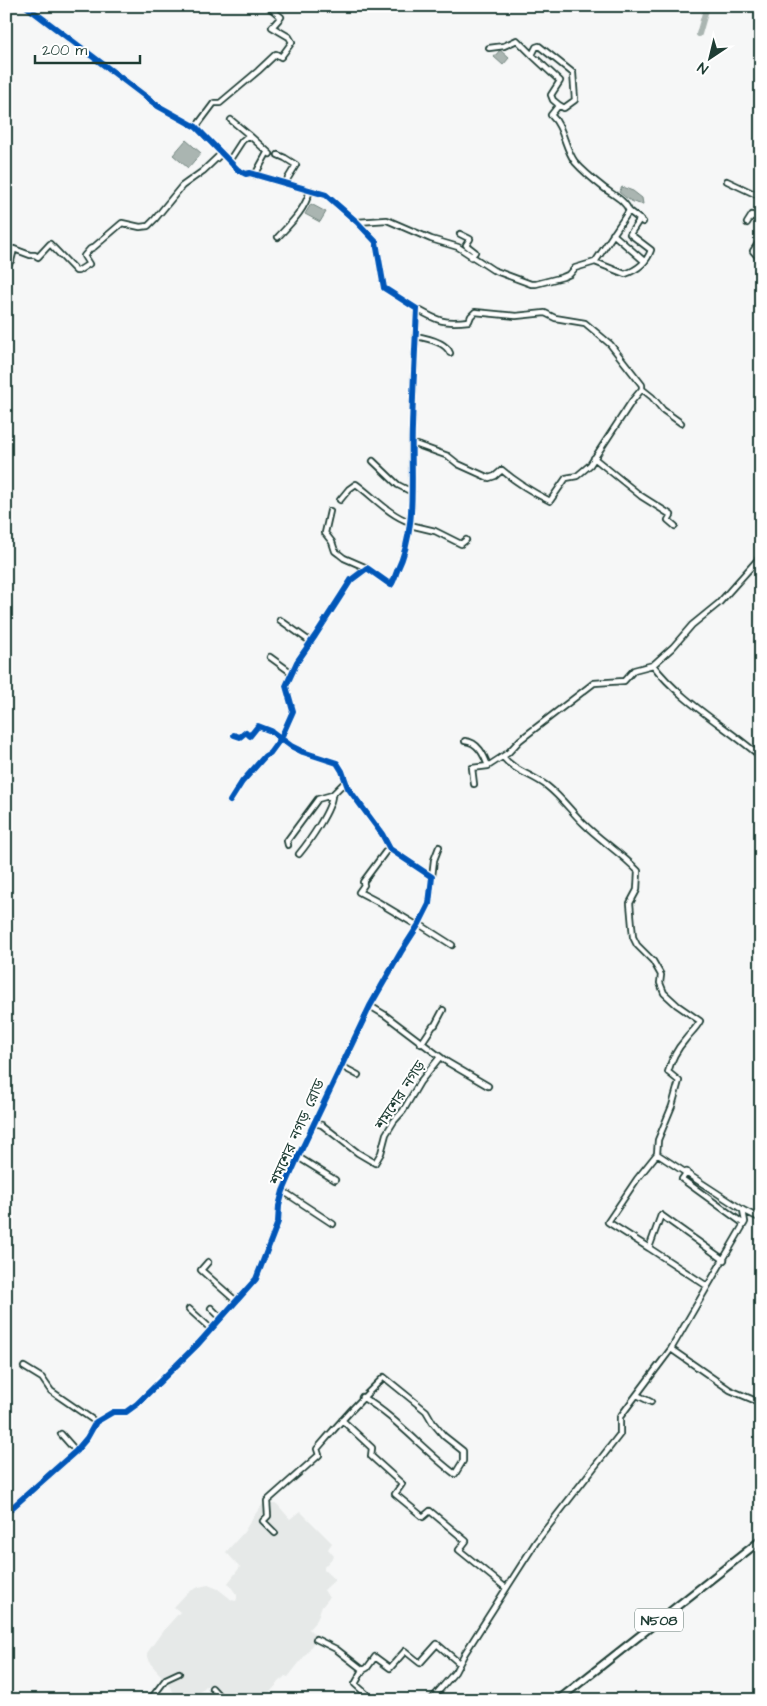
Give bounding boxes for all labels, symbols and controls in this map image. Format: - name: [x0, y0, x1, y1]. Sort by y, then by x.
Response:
- scale bar: [35, 32, 140, 64]
- north arrow: [684, 32, 734, 82]
- text: 200 m: [42, 40, 88, 61]
- text: N: [694, 57, 712, 79]
- street label: শমশের নগড়: [370, 1056, 431, 1135]
- street label: শমশের নগড় রোড: [264, 1076, 330, 1189]
- road number: N508: [635, 1608, 683, 1632]

